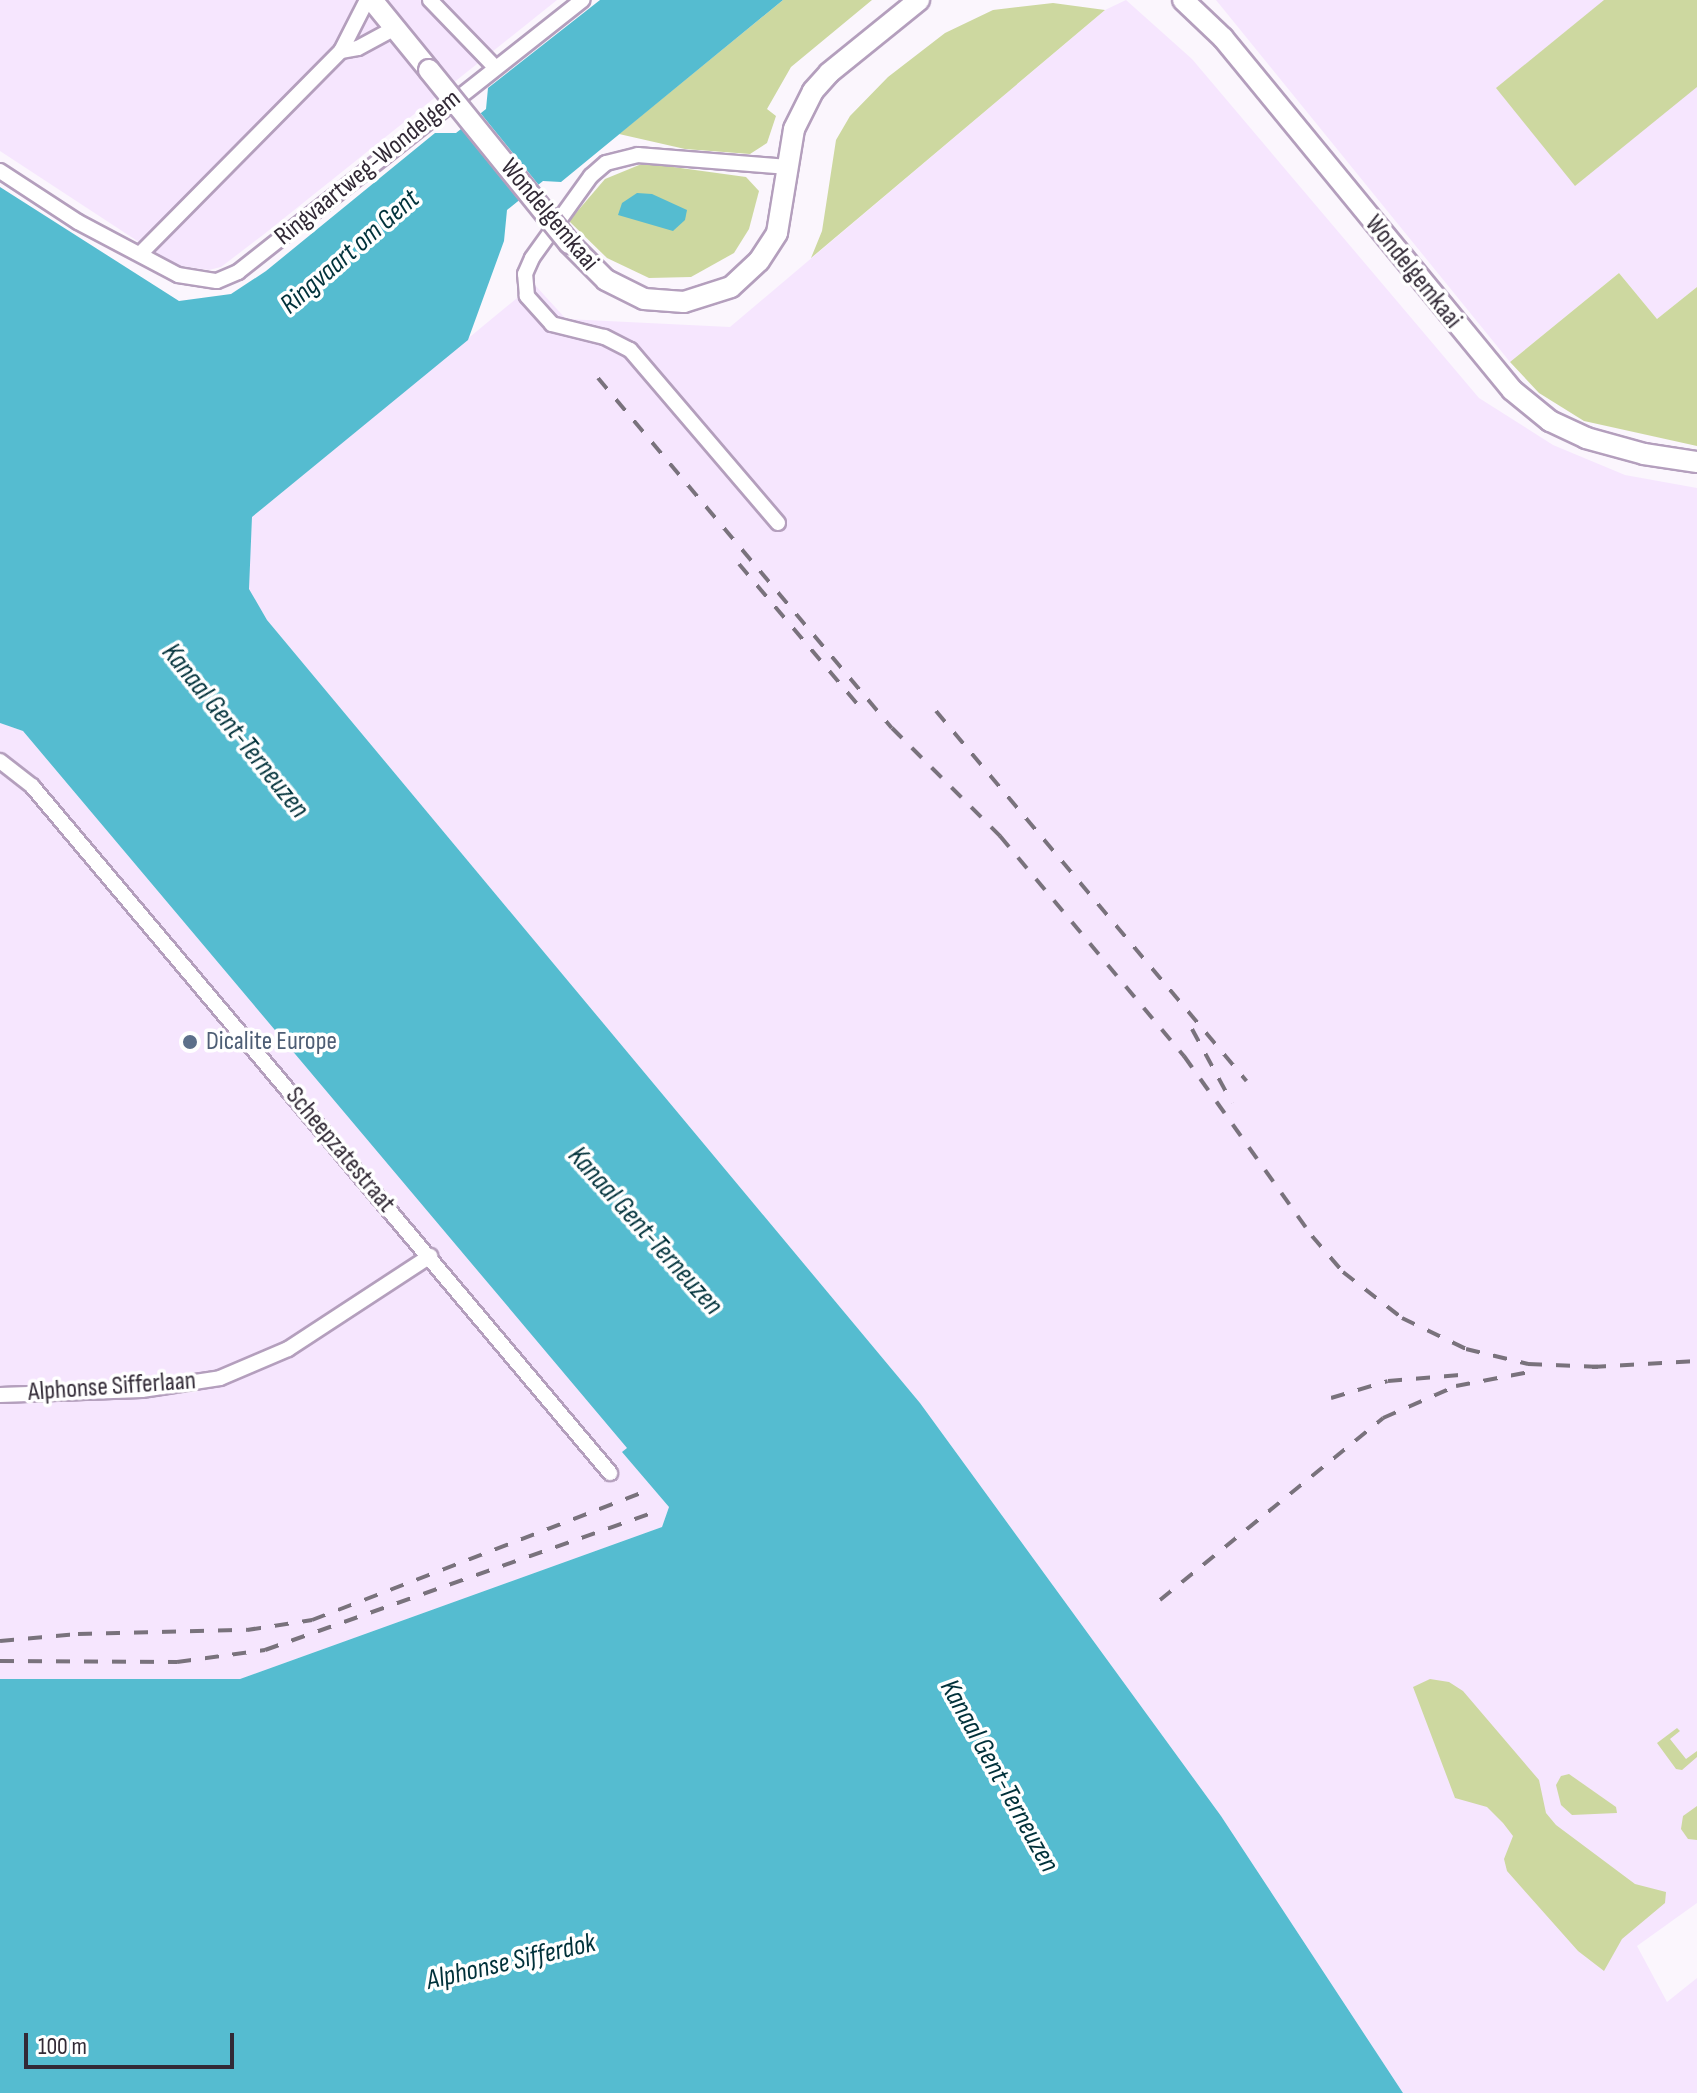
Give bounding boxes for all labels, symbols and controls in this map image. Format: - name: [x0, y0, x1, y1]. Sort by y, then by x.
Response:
- street label: Ringvaartweg-Wondelgem: [269, 83, 467, 253]
- street label: Wondelgemkaai: [493, 153, 605, 277]
- water label: Ringvaart om Gent: [274, 183, 426, 321]
- street label: Wondelgemkaai: [1358, 209, 1468, 335]
- water label: Kanaal Gent-Terneuzen: [154, 637, 316, 825]
- place label: Dicalite Europe: [206, 1026, 337, 1058]
- marker: Dicalite Europe: [181, 1033, 199, 1051]
- street label: Scheepzatestraat: [279, 1081, 401, 1219]
- water label: Kanaal Gent-Terneuzen: [561, 1140, 729, 1322]
- street label: Alphonse Sifferlaan: [27, 1366, 197, 1408]
- water label: Kanaal Gent-Terneuzen: [932, 1674, 1066, 1878]
- water label: Alphonse Sifferdok: [423, 1926, 599, 1998]
- scale bar: [28, 2017, 238, 2067]
- text: 100 m: [38, 2032, 87, 2061]

